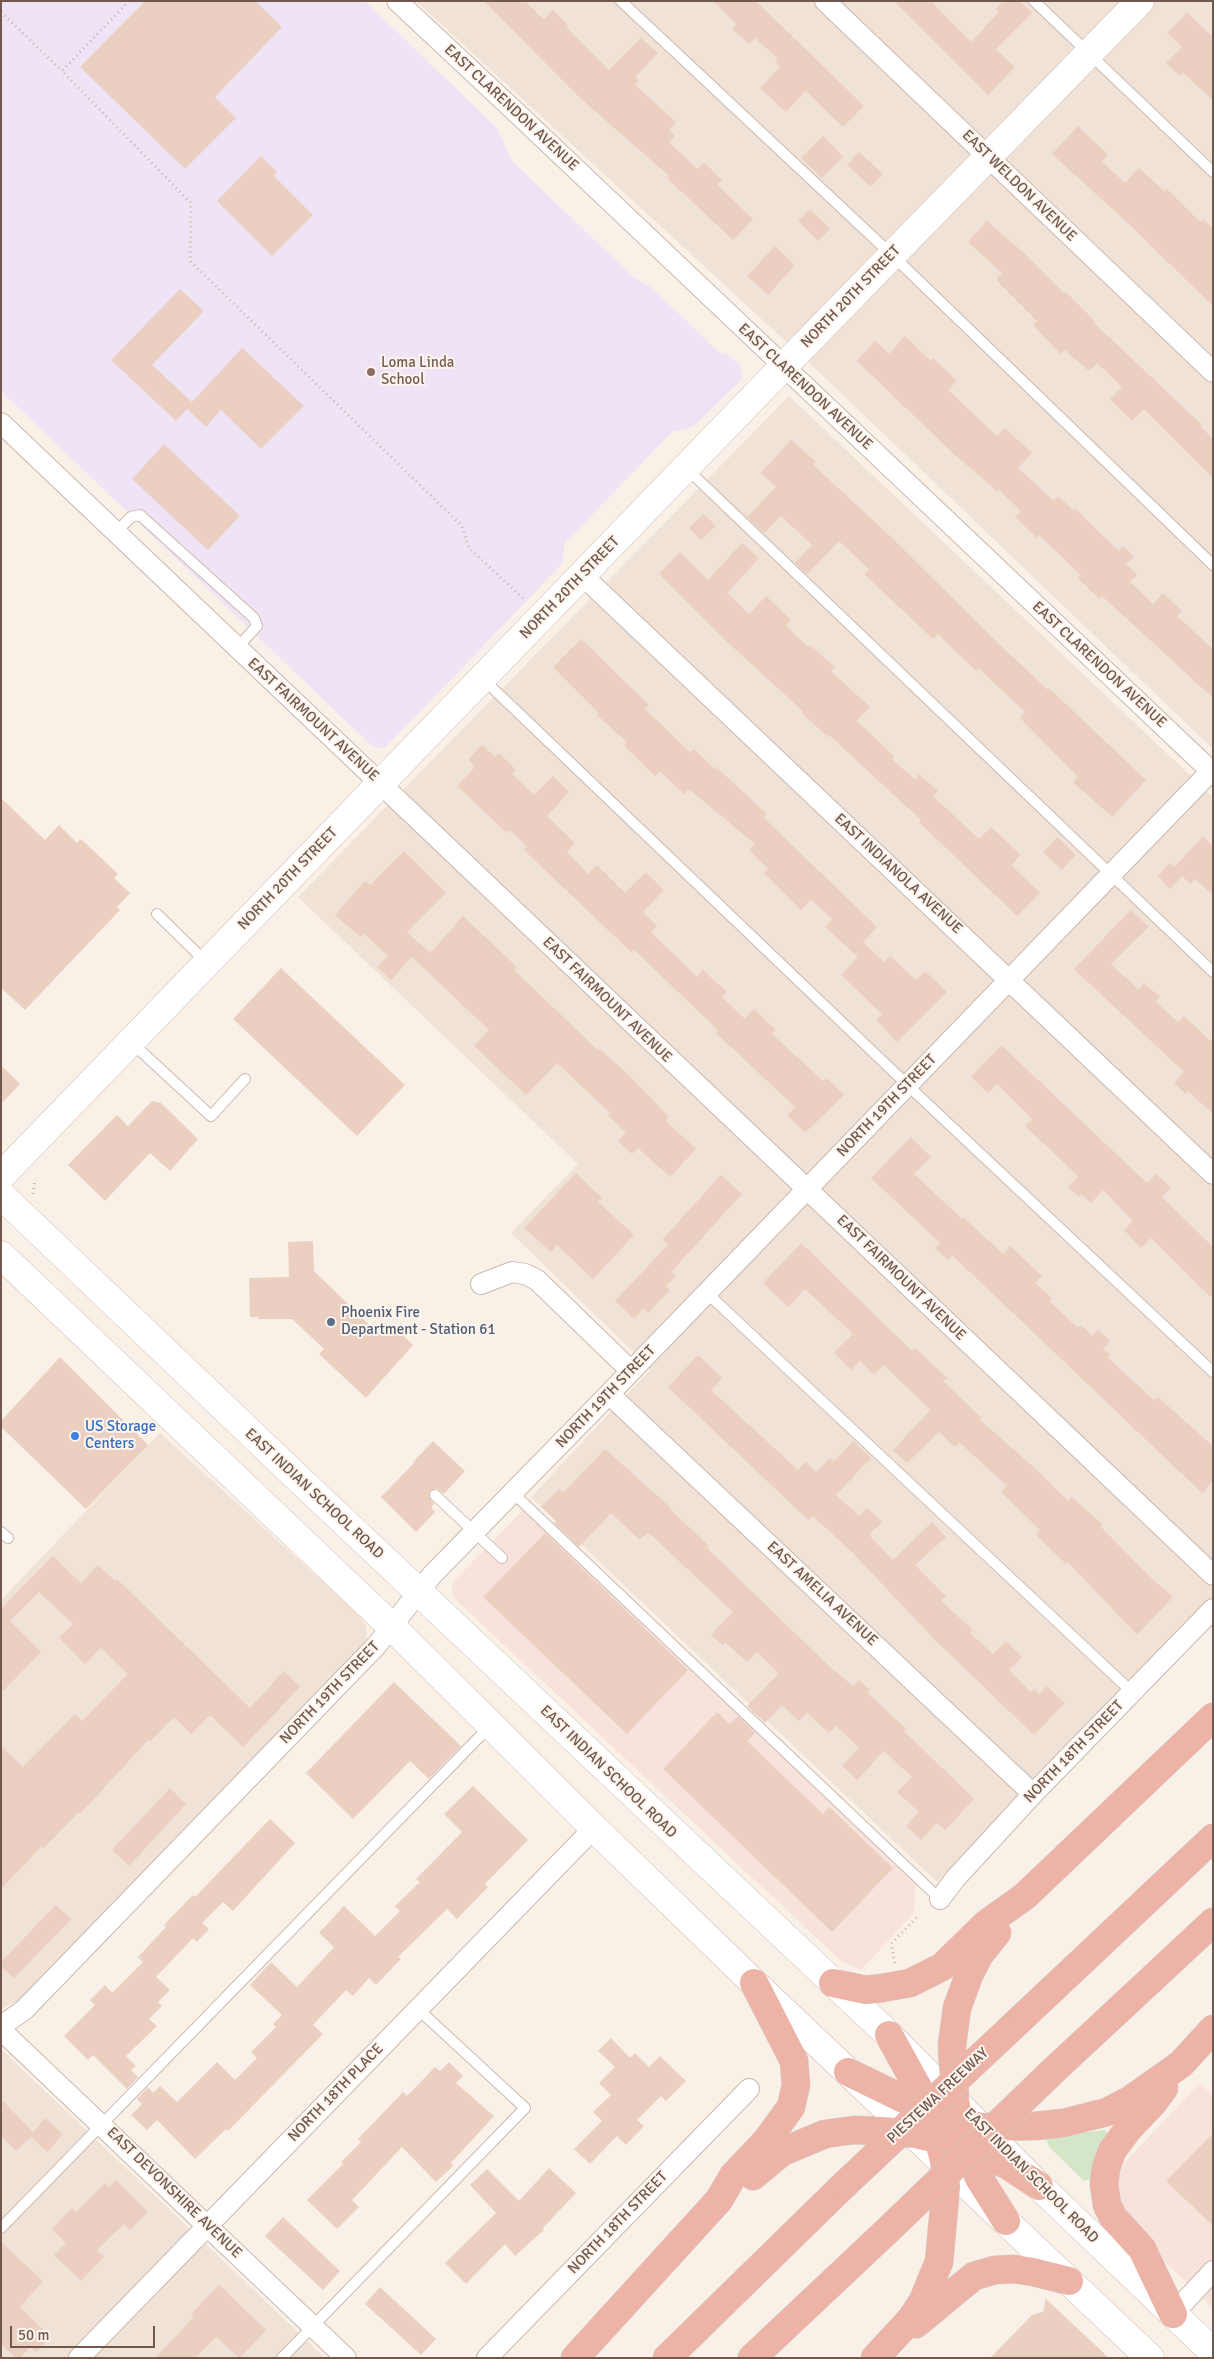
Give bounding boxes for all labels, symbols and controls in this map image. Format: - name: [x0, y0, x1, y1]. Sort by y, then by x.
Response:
- street label: EAST CLARENDON AVENUE: [440, 41, 582, 175]
- street label: EAST WELDON AVENUE: [958, 127, 1080, 245]
- street label: NORTH 20TH STREET: [798, 242, 904, 352]
- street label: EAST CLARENDON AVENUE: [734, 320, 876, 454]
- place label: Loma Linda School: [381, 354, 454, 389]
- marker: Loma Linda School: [365, 366, 377, 378]
- street label: NORTH 20TH STREET: [517, 533, 623, 643]
- street label: EAST CLARENDON AVENUE: [1028, 598, 1170, 732]
- street label: EAST FAIRMOUNT AVENUE: [244, 654, 382, 786]
- street label: EAST INDIANOLA AVENUE: [830, 810, 966, 938]
- street label: NORTH 20TH STREET: [235, 824, 341, 934]
- street label: EAST FAIRMOUNT AVENUE: [539, 933, 675, 1067]
- street label: NORTH 19TH STREET: [834, 1051, 940, 1161]
- street label: EAST FAIRMOUNT AVENUE: [833, 1211, 969, 1345]
- place label: Phoenix Fire Department - Station 61: [341, 1304, 496, 1339]
- marker: Phoenix Fire Department - Station 61: [325, 1316, 337, 1328]
- street label: NORTH 19TH STREET: [553, 1342, 659, 1452]
- place label: US Storage Centers: [85, 1418, 156, 1453]
- street label: EAST INDIAN SCHOOL ROAD: [241, 1425, 387, 1563]
- marker: US Storage Centers: [69, 1430, 81, 1442]
- street label: EAST AMELIA AVENUE: [763, 1538, 881, 1650]
- street label: NORTH 19TH STREET: [277, 1638, 383, 1748]
- street label: NORTH 18TH STREET: [1021, 1697, 1127, 1807]
- street label: EAST INDIAN SCHOOL ROAD: [536, 1702, 680, 1842]
- street label: NORTH 18TH PLACE: [285, 2040, 387, 2146]
- street label: PIESTEWA FREEWAY: [884, 2044, 992, 2148]
- street label: EAST INDIAN SCHOOL ROAD: [960, 2105, 1102, 2247]
- street label: EAST DEVONSHIRE AVENUE: [103, 2124, 245, 2262]
- street label: NORTH 18TH STREET: [565, 2168, 671, 2278]
- scale bar: [12, 2316, 158, 2348]
- text: 50 m: [18, 2326, 49, 2344]

